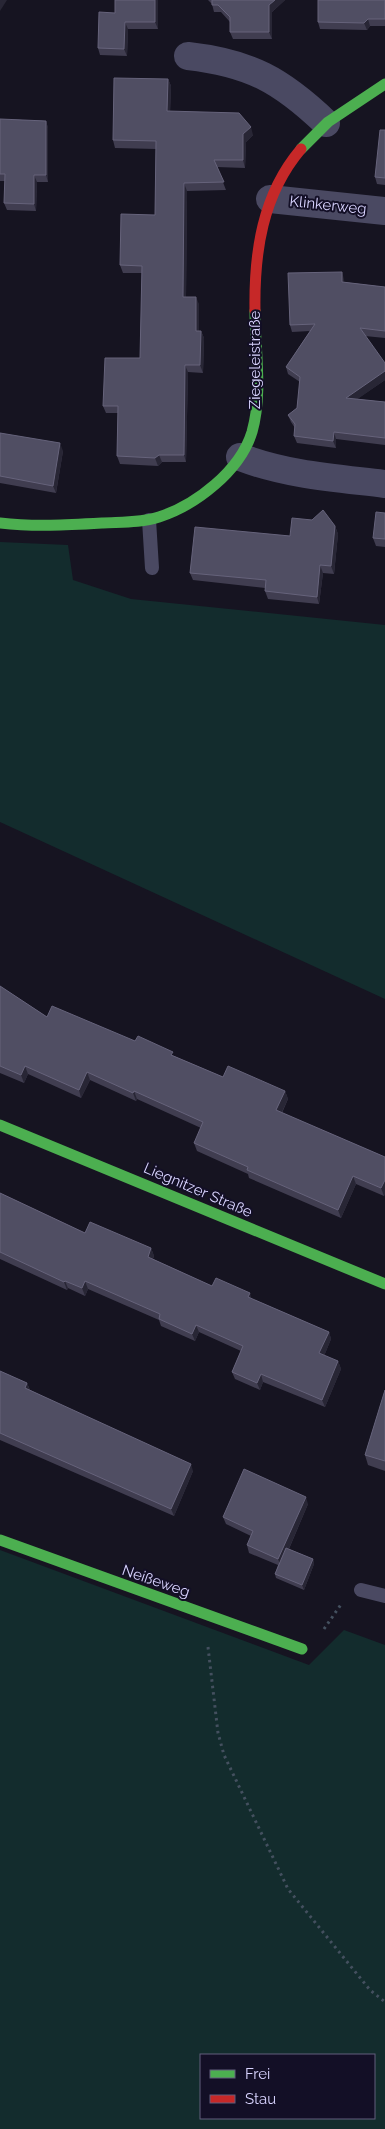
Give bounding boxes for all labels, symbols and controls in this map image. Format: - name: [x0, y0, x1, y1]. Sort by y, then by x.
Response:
- street label: Klinkerweg: [289, 192, 367, 218]
- street label: Ziegeleistraße: [246, 311, 264, 409]
- street label: Liegnitzer Straße: [141, 1159, 255, 1221]
- street label: Neißeweg: [120, 1561, 192, 1601]
- legend: [200, 2054, 375, 2119]
- text: Frei: [245, 2065, 270, 2083]
- text: Stau: [245, 2090, 276, 2108]

